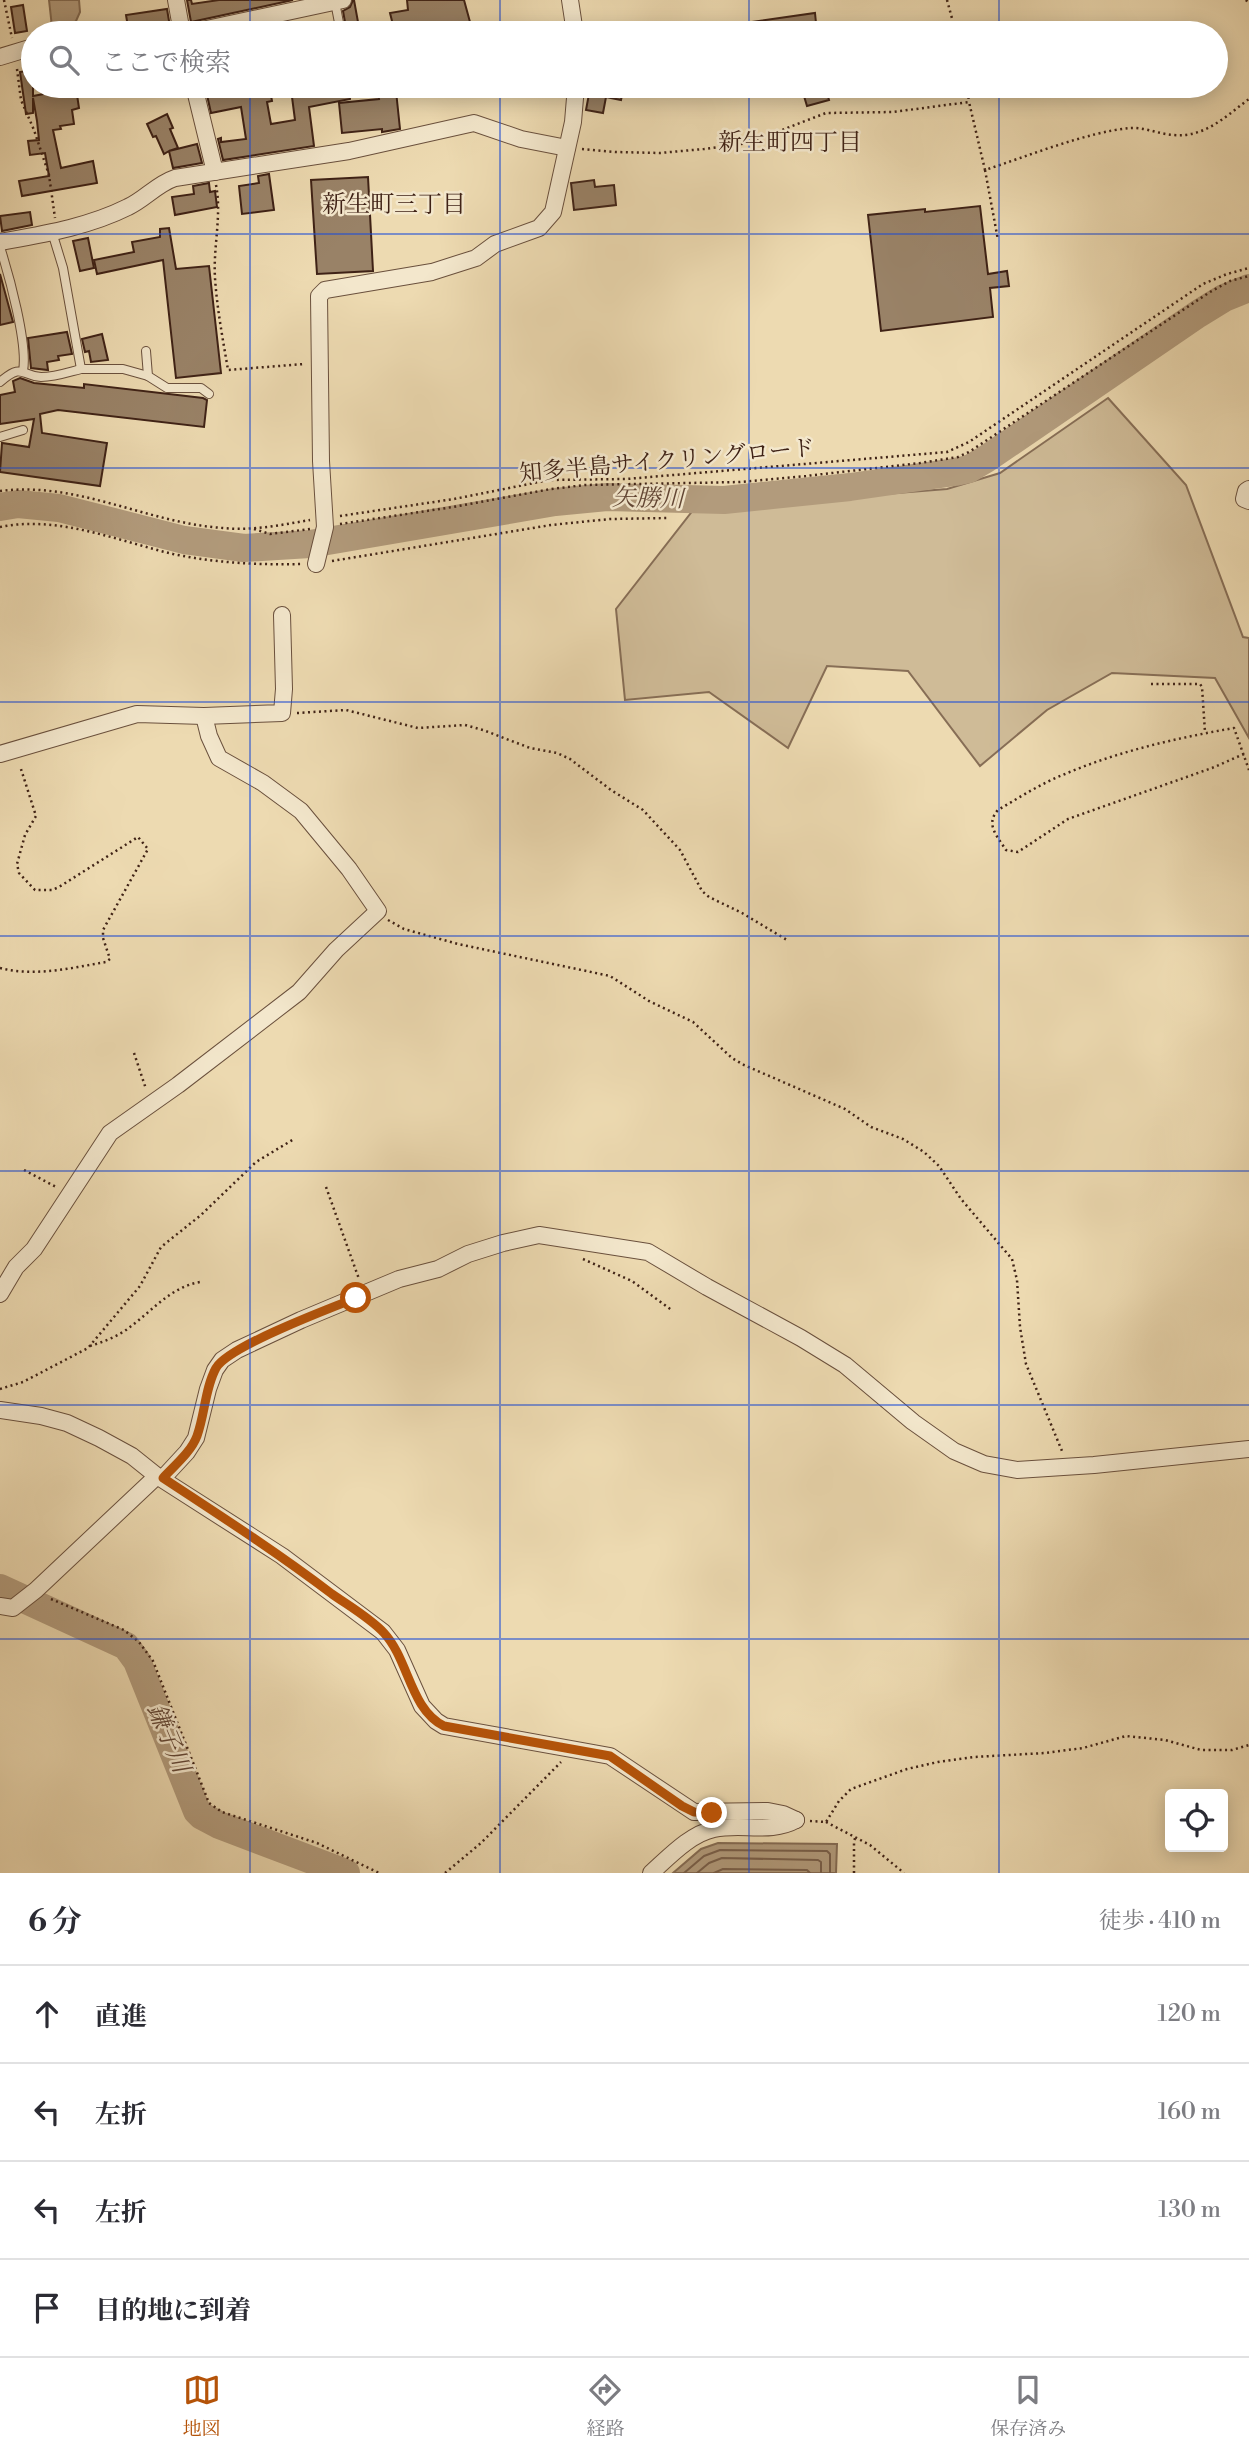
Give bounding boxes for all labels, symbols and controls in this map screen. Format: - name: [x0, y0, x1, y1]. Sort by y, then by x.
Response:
- search box: [21, 21, 1228, 98]
- icon: search: [45, 41, 83, 79]
- text: ここで検索: [101, 47, 231, 79]
- district label: 新生町四丁目: [718, 128, 862, 158]
- district label: 新生町三丁目: [322, 190, 466, 220]
- street label: 知多半島サイクリングロード: [518, 434, 816, 488]
- water label: 矢勝川: [612, 483, 687, 515]
- route start: [340, 1282, 371, 1313]
- water label: 鎌子川: [140, 1699, 197, 1780]
- map controls: [1165, 1789, 1228, 1852]
- button: locate: [1165, 1789, 1228, 1852]
- route end: [696, 1797, 727, 1828]
- text: 6 分: [28, 1903, 82, 1941]
- text: 徒歩 · 410 m: [1099, 1907, 1221, 1935]
- icon: ahead: [28, 1995, 66, 2033]
- text: 120 m: [1157, 2000, 1221, 2028]
- text: 直進: [95, 2001, 147, 2033]
- icon: left: [28, 2093, 66, 2131]
- text: 160 m: [1158, 2098, 1221, 2126]
- text: 左折: [95, 2099, 147, 2131]
- icon: left: [28, 2191, 66, 2229]
- text: 130 m: [1158, 2196, 1221, 2224]
- text: 左折: [95, 2197, 147, 2229]
- icon: arrive: [28, 2289, 66, 2327]
- text: 目的地に到着: [95, 2295, 251, 2327]
- tab: 地図: [183, 2371, 221, 2441]
- tab: 経路: [586, 2371, 624, 2441]
- tab: 保存済み: [990, 2371, 1066, 2441]

